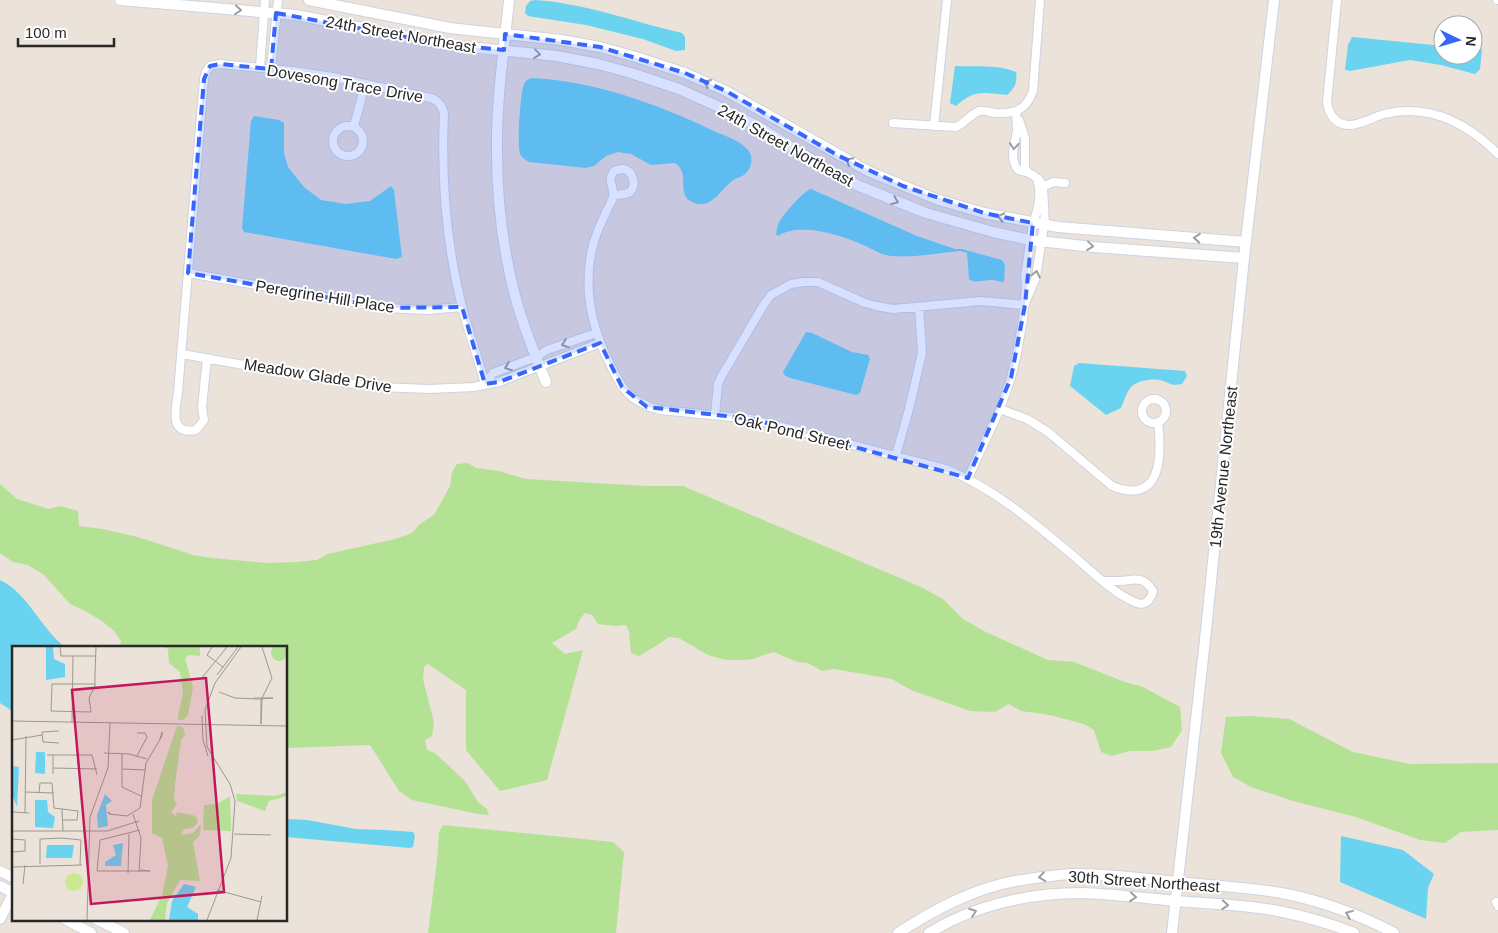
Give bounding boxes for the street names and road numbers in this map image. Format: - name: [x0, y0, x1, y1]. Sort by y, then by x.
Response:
- street label: 24th Street Northeast: [325, 13, 478, 56]
- street label: Dovesong Trace Drive: [265, 61, 424, 106]
- street label: 24th Street Northeast: [715, 101, 857, 190]
- street label: Peregrine Hill Place: [254, 277, 396, 316]
- street label: Meadow Glade Drive: [243, 355, 393, 396]
- street label: 19th Avenue Northeast: [1207, 385, 1241, 549]
- street label: Oak Pond Street: [732, 410, 852, 453]
- street label: 30th Street Northeast: [1068, 868, 1221, 895]

